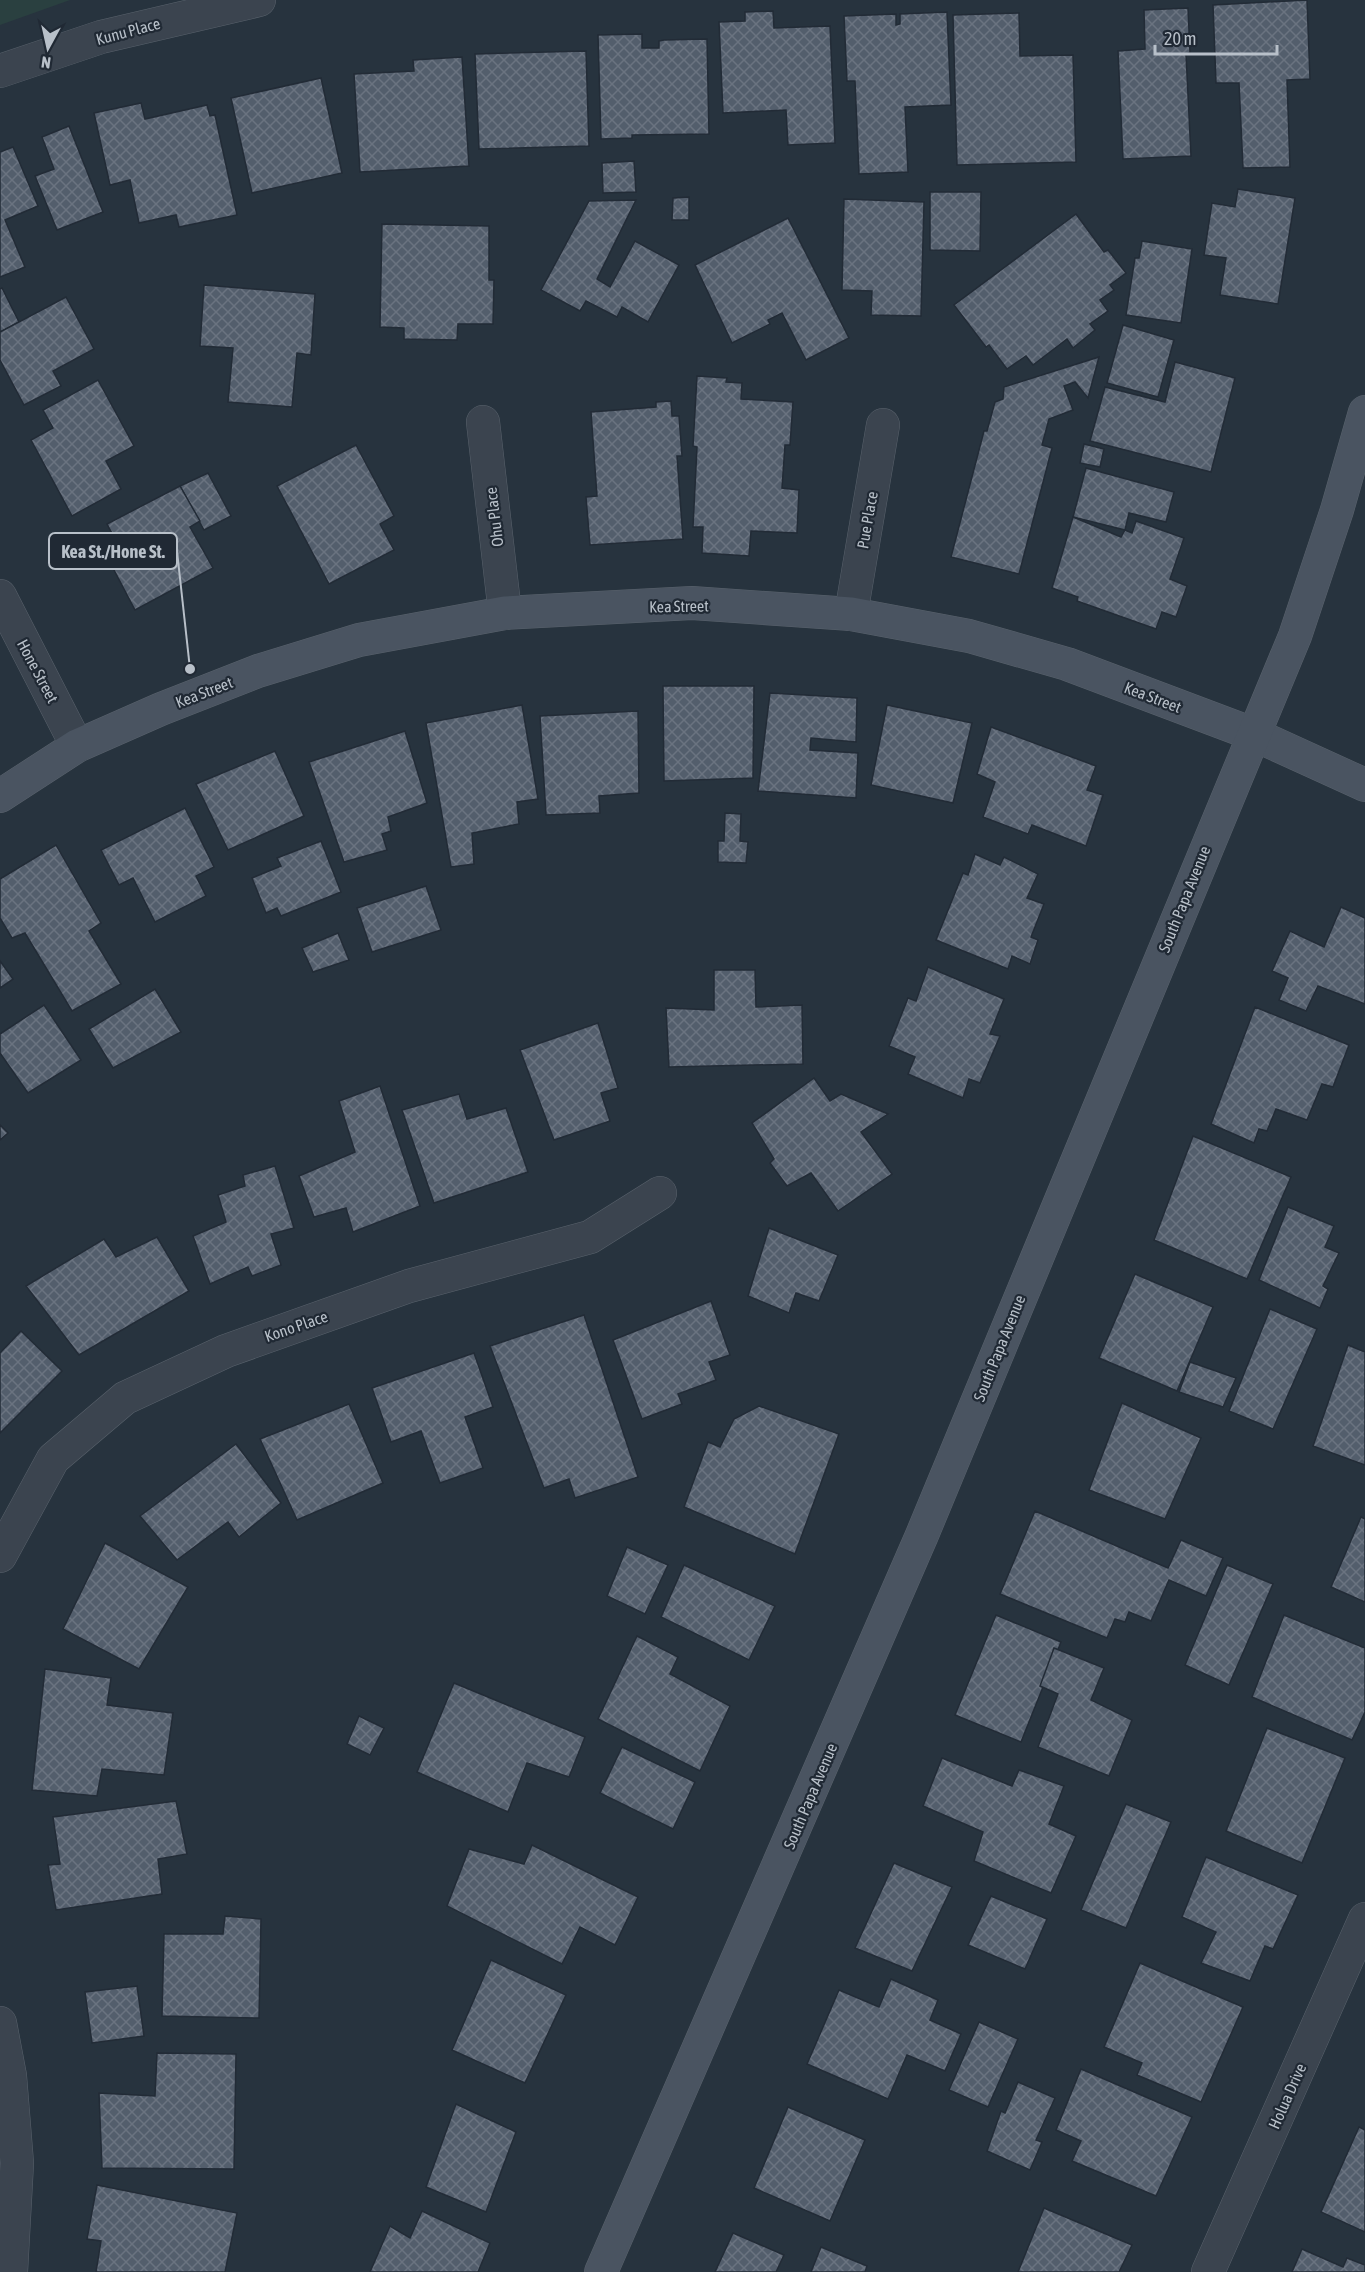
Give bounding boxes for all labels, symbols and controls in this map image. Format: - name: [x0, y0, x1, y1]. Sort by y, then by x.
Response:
- street label: Kunu Place: [94, 14, 162, 48]
- north arrow: [18, 18, 78, 78]
- scale bar: [1155, 18, 1276, 56]
- text: 20 m: [1164, 28, 1196, 49]
- text: N: [40, 53, 52, 72]
- street label: Ohu Place: [481, 486, 507, 548]
- street label: Pue Place: [853, 490, 881, 550]
- callout: Kea St./Hone St.: [49, 533, 177, 569]
- text: Kea St./Hone St.: [61, 541, 165, 562]
- street label: Kea Street: [649, 596, 709, 616]
- street label: Hone Street: [14, 636, 62, 706]
- street label: Kea Street: [173, 673, 235, 711]
- street label: Kea Street: [1122, 678, 1184, 716]
- street label: South Papa Avenue: [1154, 843, 1214, 955]
- street label: South Papa Avenue: [969, 1292, 1029, 1404]
- street label: Kono Place: [262, 1307, 330, 1345]
- street label: South Papa Avenue: [780, 1740, 841, 1852]
- street label: Holua Drive: [1265, 2061, 1309, 2131]

